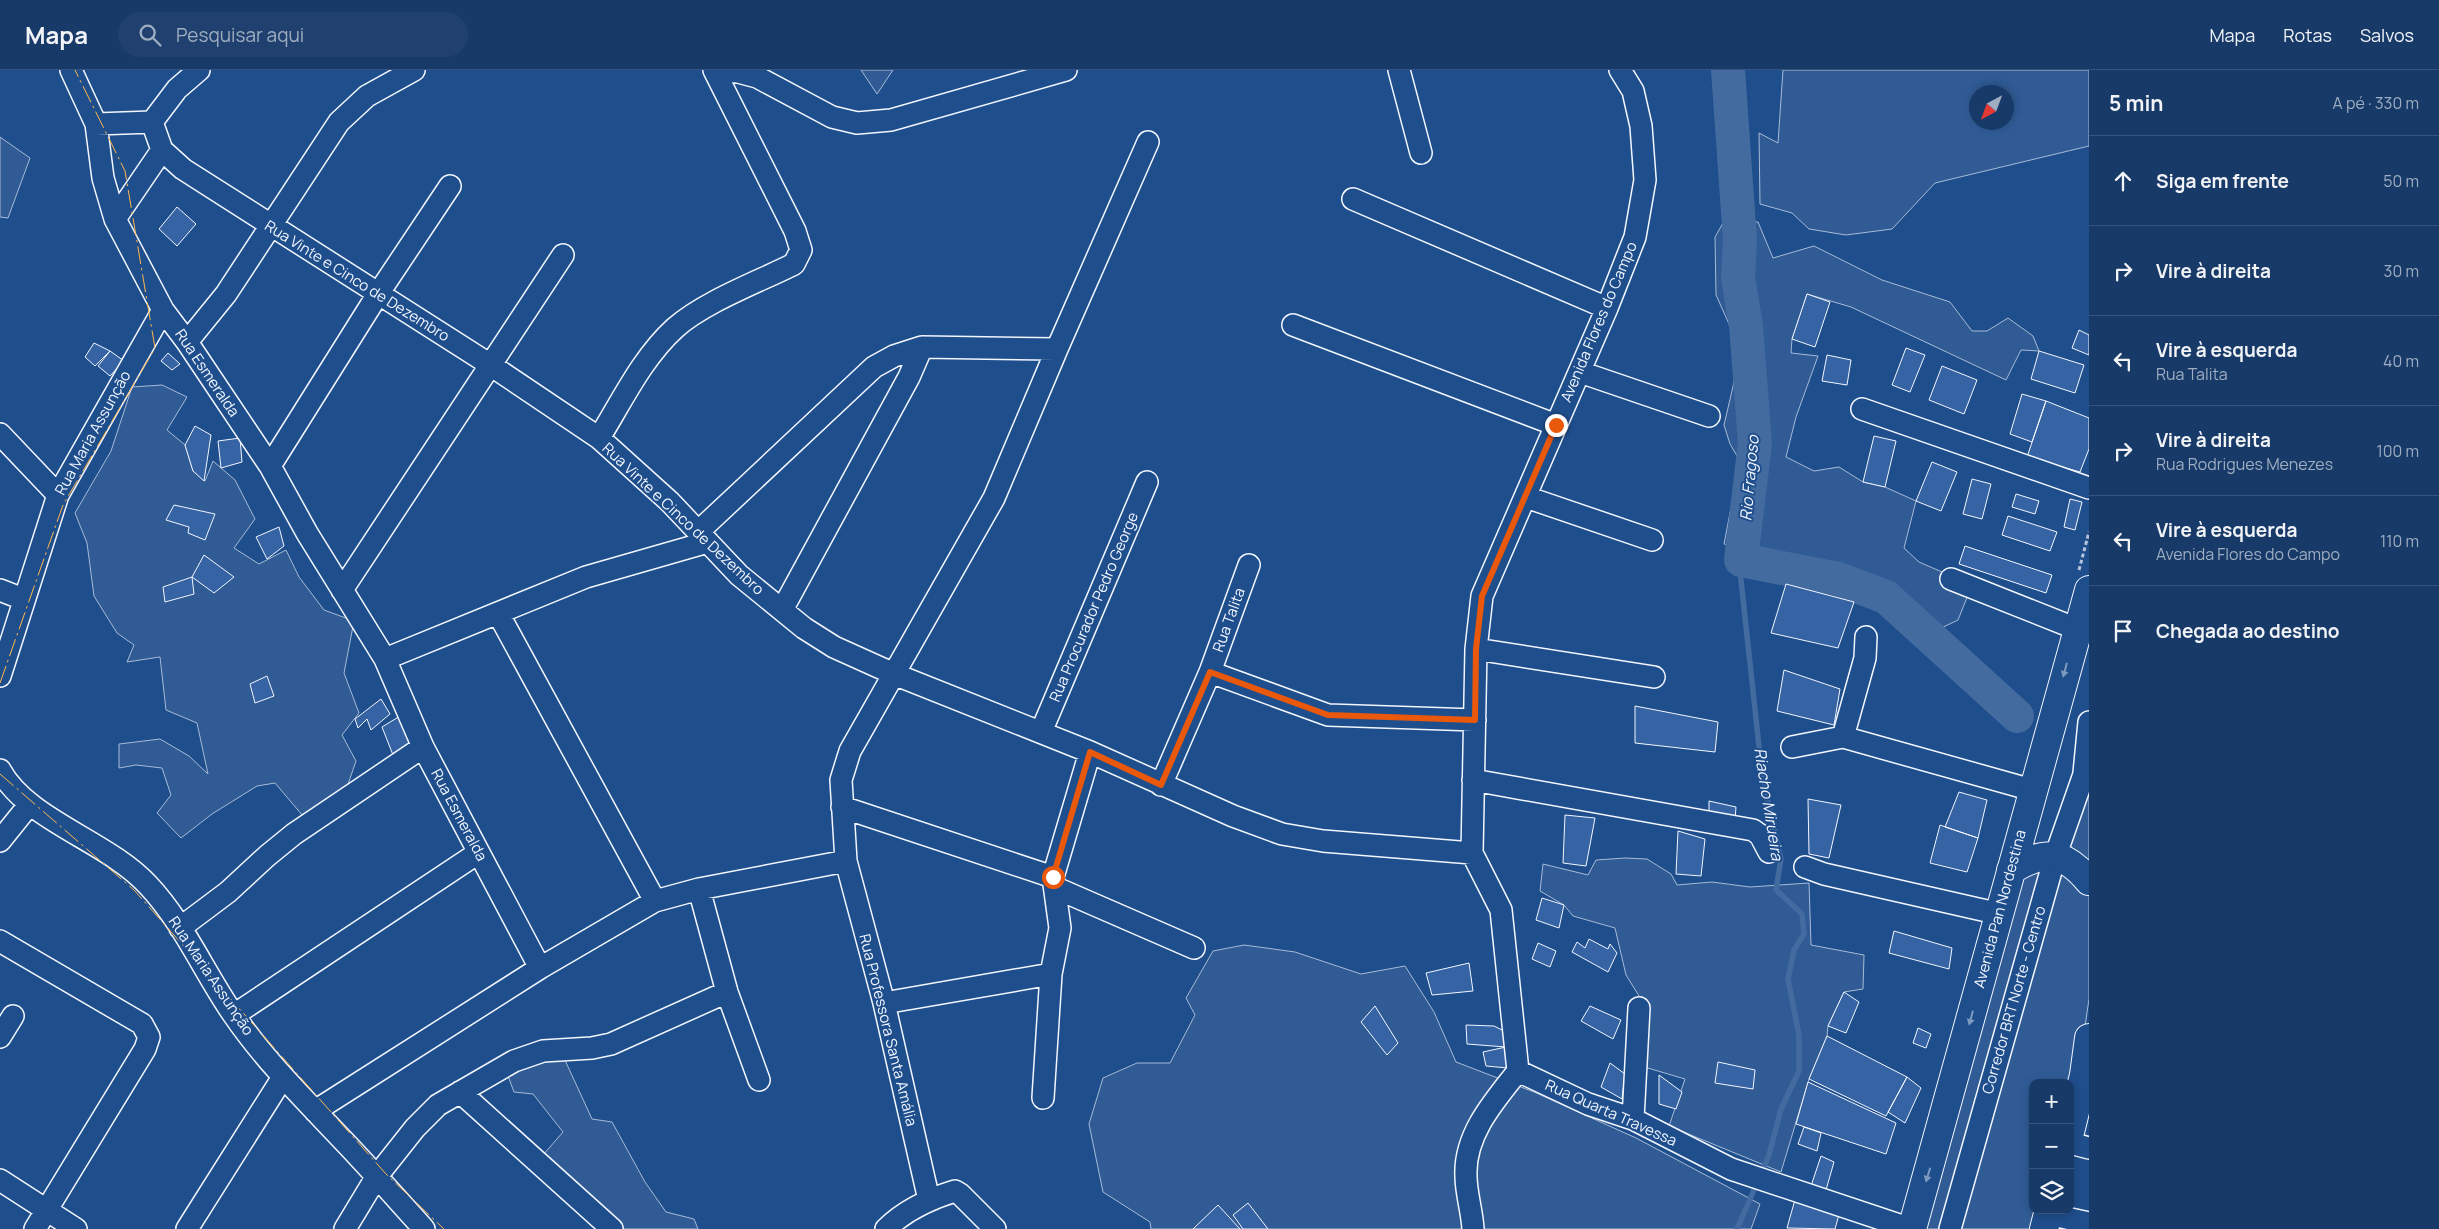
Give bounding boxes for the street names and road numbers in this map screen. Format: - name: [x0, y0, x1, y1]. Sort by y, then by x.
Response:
- street label: Rua Vinte e Cinco de Dezembro: [261, 215, 454, 346]
- street label: Avenida Flores do Campo: [1555, 238, 1642, 405]
- street label: Rua Esmeralda: [170, 325, 245, 421]
- street label: Rua Maria Assunção: [50, 367, 136, 499]
- street label: Rua Vinte e Cinco de Dezembro: [598, 438, 769, 599]
- street label: Rua Procurador Pedro George: [1044, 508, 1143, 705]
- street label: Rua Talita: [1207, 585, 1250, 655]
- street label: Rua Esmeralda: [426, 765, 493, 865]
- street label: Avenida Pan Nordestina: [1968, 827, 2031, 990]
- street label: Corredor BRT Norte - Centro: [1977, 903, 2051, 1096]
- street label: Rua Maria Assunção: [164, 912, 259, 1039]
- street label: Rua Professora Santa Amália: [854, 932, 923, 1128]
- street label: Rua Quarta Travessa: [1542, 1074, 1680, 1151]

